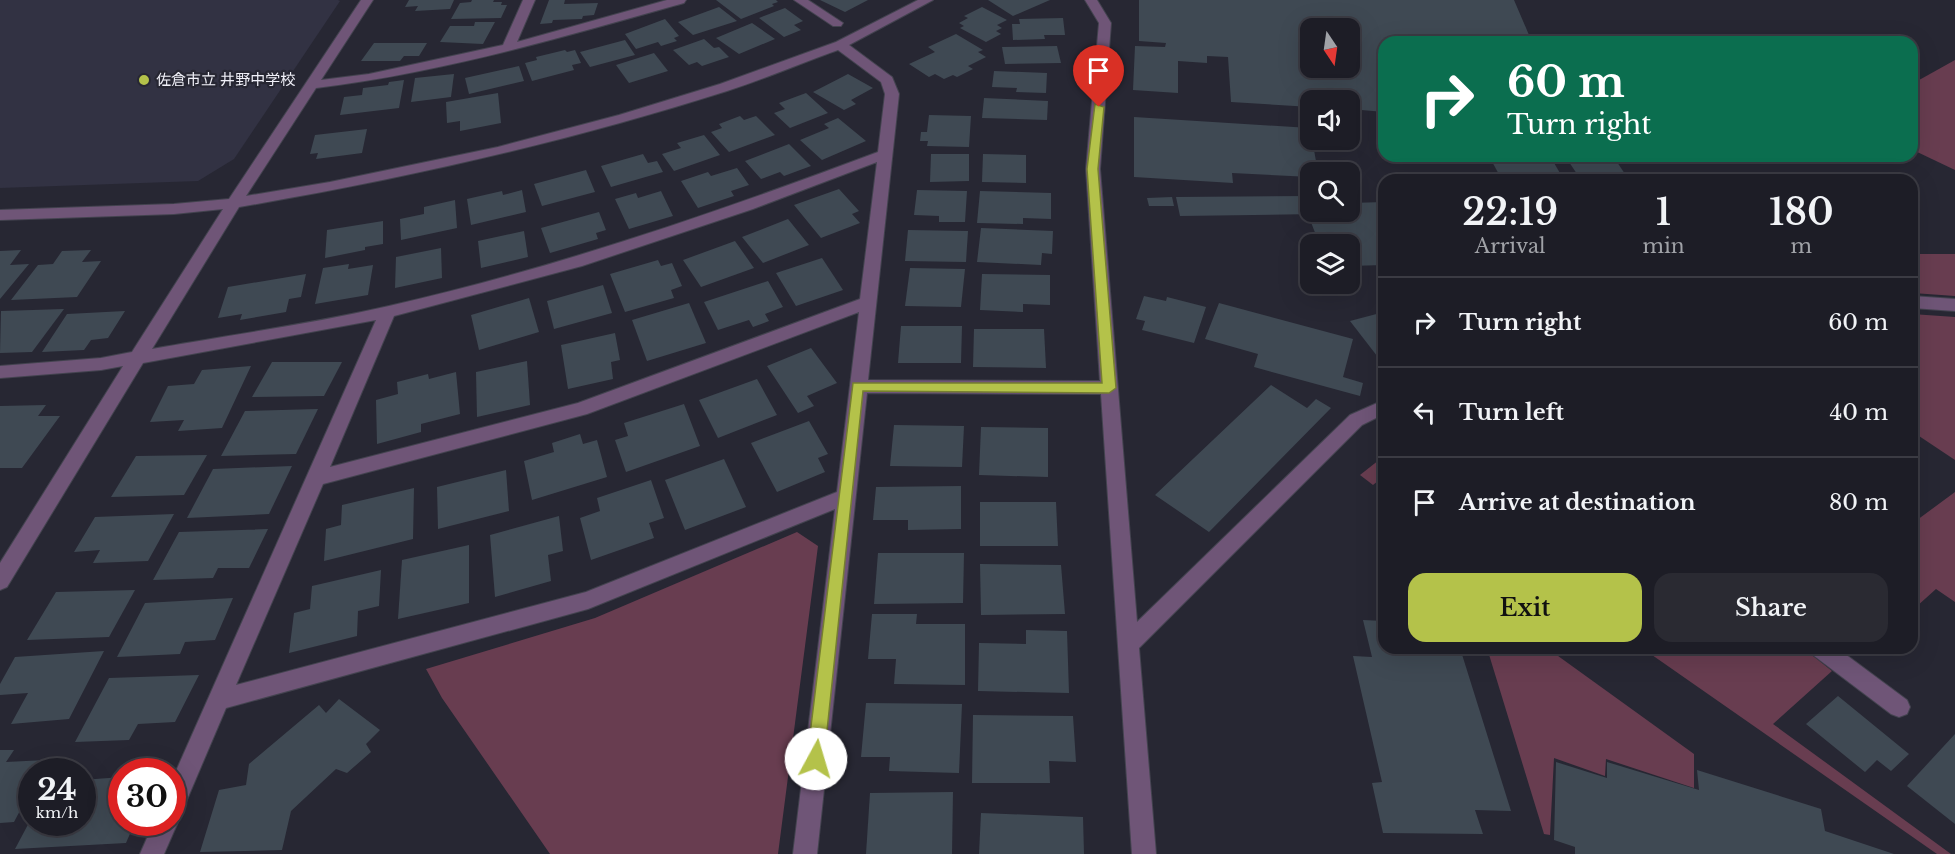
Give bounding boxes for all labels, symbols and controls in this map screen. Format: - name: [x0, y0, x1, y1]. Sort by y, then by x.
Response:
- north arrow: [1300, 18, 1360, 78]
- map controls: [1300, 18, 1360, 294]
- pin: [1073, 45, 1124, 107]
- icon: arrive: [1082, 54, 1115, 87]
- text: 60 m: [1507, 56, 1625, 108]
- icon: right: [1408, 60, 1486, 138]
- place label: 佐倉市立 井野中学校: [156, 70, 295, 89]
- marker: 佐倉市立 井野中学校: [137, 73, 151, 87]
- button: sound: [1300, 90, 1360, 150]
- text: Turn right: [1507, 108, 1651, 141]
- button: search: [1300, 162, 1360, 222]
- text: 22:19: [1462, 190, 1558, 235]
- text: 1: [1656, 190, 1671, 235]
- text: 180: [1769, 190, 1834, 235]
- button: layers: [1300, 234, 1360, 294]
- text: Arrival: [1475, 234, 1546, 258]
- text: min: [1642, 234, 1684, 258]
- text: m: [1790, 234, 1812, 258]
- icon: right: [1408, 306, 1441, 339]
- text: Turn right: [1459, 309, 1581, 336]
- text: 60 m: [1828, 309, 1888, 336]
- icon: left: [1408, 396, 1441, 429]
- text: Turn left: [1459, 399, 1564, 426]
- text: 40 m: [1830, 399, 1888, 426]
- icon: arrive: [1408, 486, 1441, 519]
- text: Arrive at destination: [1459, 489, 1696, 516]
- text: 80 m: [1829, 489, 1888, 516]
- button: Exit: [1408, 573, 1642, 642]
- button: Share: [1654, 573, 1888, 642]
- position arrow: [784, 727, 848, 791]
- speed limit sign: 30: [108, 758, 186, 836]
- text: 24: [37, 771, 77, 808]
- text: km/h: [36, 803, 78, 822]

